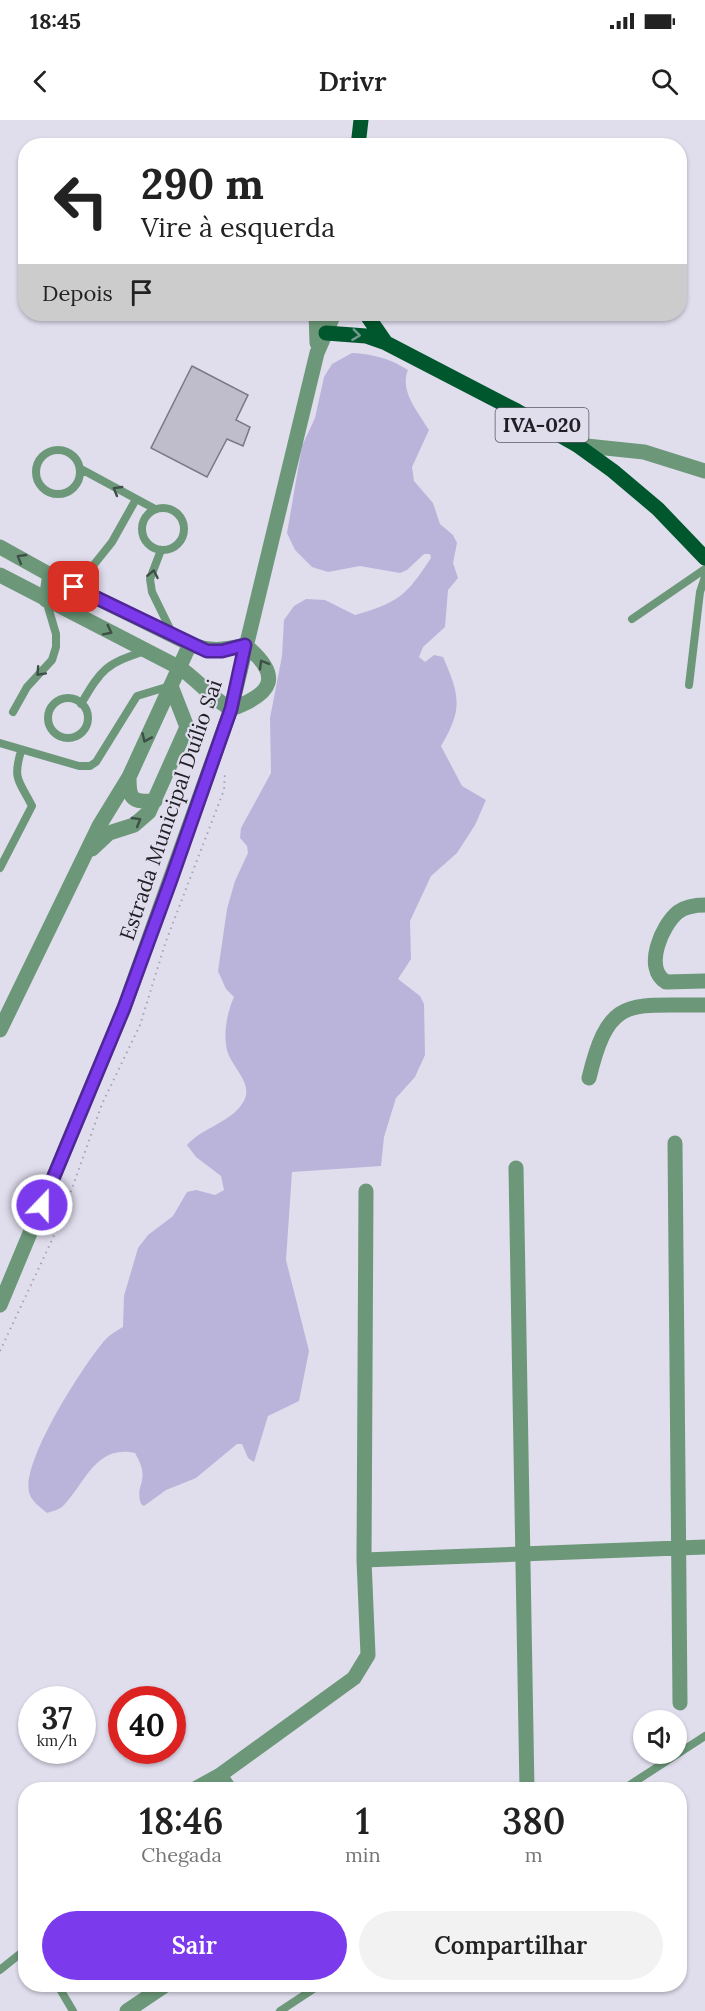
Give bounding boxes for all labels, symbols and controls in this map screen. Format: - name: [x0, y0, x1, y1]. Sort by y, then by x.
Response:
- text: 18:45: [30, 7, 81, 35]
- text: Drivr: [319, 64, 386, 98]
- icon: back: [24, 65, 57, 98]
- icon: search: [648, 65, 681, 98]
- text: 290 m: [141, 157, 264, 211]
- icon: left: [42, 162, 120, 240]
- text: Vire à esquerda: [141, 210, 335, 244]
- icon: arrive: [125, 276, 158, 309]
- text: Depois: [42, 279, 113, 307]
- one-way arrow: [352, 328, 361, 341]
- road number: IVA-020: [496, 408, 588, 442]
- one-way arrow: [113, 486, 123, 498]
- one-way arrow: [16, 554, 27, 566]
- pin: [48, 561, 99, 612]
- one-way arrow: [146, 569, 159, 579]
- icon: arrive: [57, 570, 90, 603]
- one-way arrow: [101, 624, 112, 635]
- one-way arrow: [259, 660, 270, 670]
- one-way arrow: [36, 665, 47, 675]
- street label: Estrada Municipal Duílio Sai: [113, 676, 228, 944]
- one-way arrow: [142, 732, 154, 743]
- one-way arrow: [131, 817, 141, 829]
- position arrow: [10, 1173, 74, 1237]
- speed limit sign: 40: [108, 1686, 186, 1764]
- text: 37: [42, 1699, 72, 1737]
- map controls: [633, 1710, 687, 1764]
- button: sound: [633, 1710, 687, 1764]
- text: km/h: [37, 1731, 77, 1750]
- text: 18:46: [140, 1798, 223, 1844]
- text: 1: [356, 1798, 370, 1844]
- text: 380: [502, 1798, 565, 1844]
- text: Chegada: [141, 1842, 222, 1867]
- text: min: [345, 1842, 381, 1867]
- text: m: [525, 1842, 543, 1867]
- button: Sair: [42, 1911, 347, 1980]
- button: Compartilhar: [359, 1911, 663, 1980]

